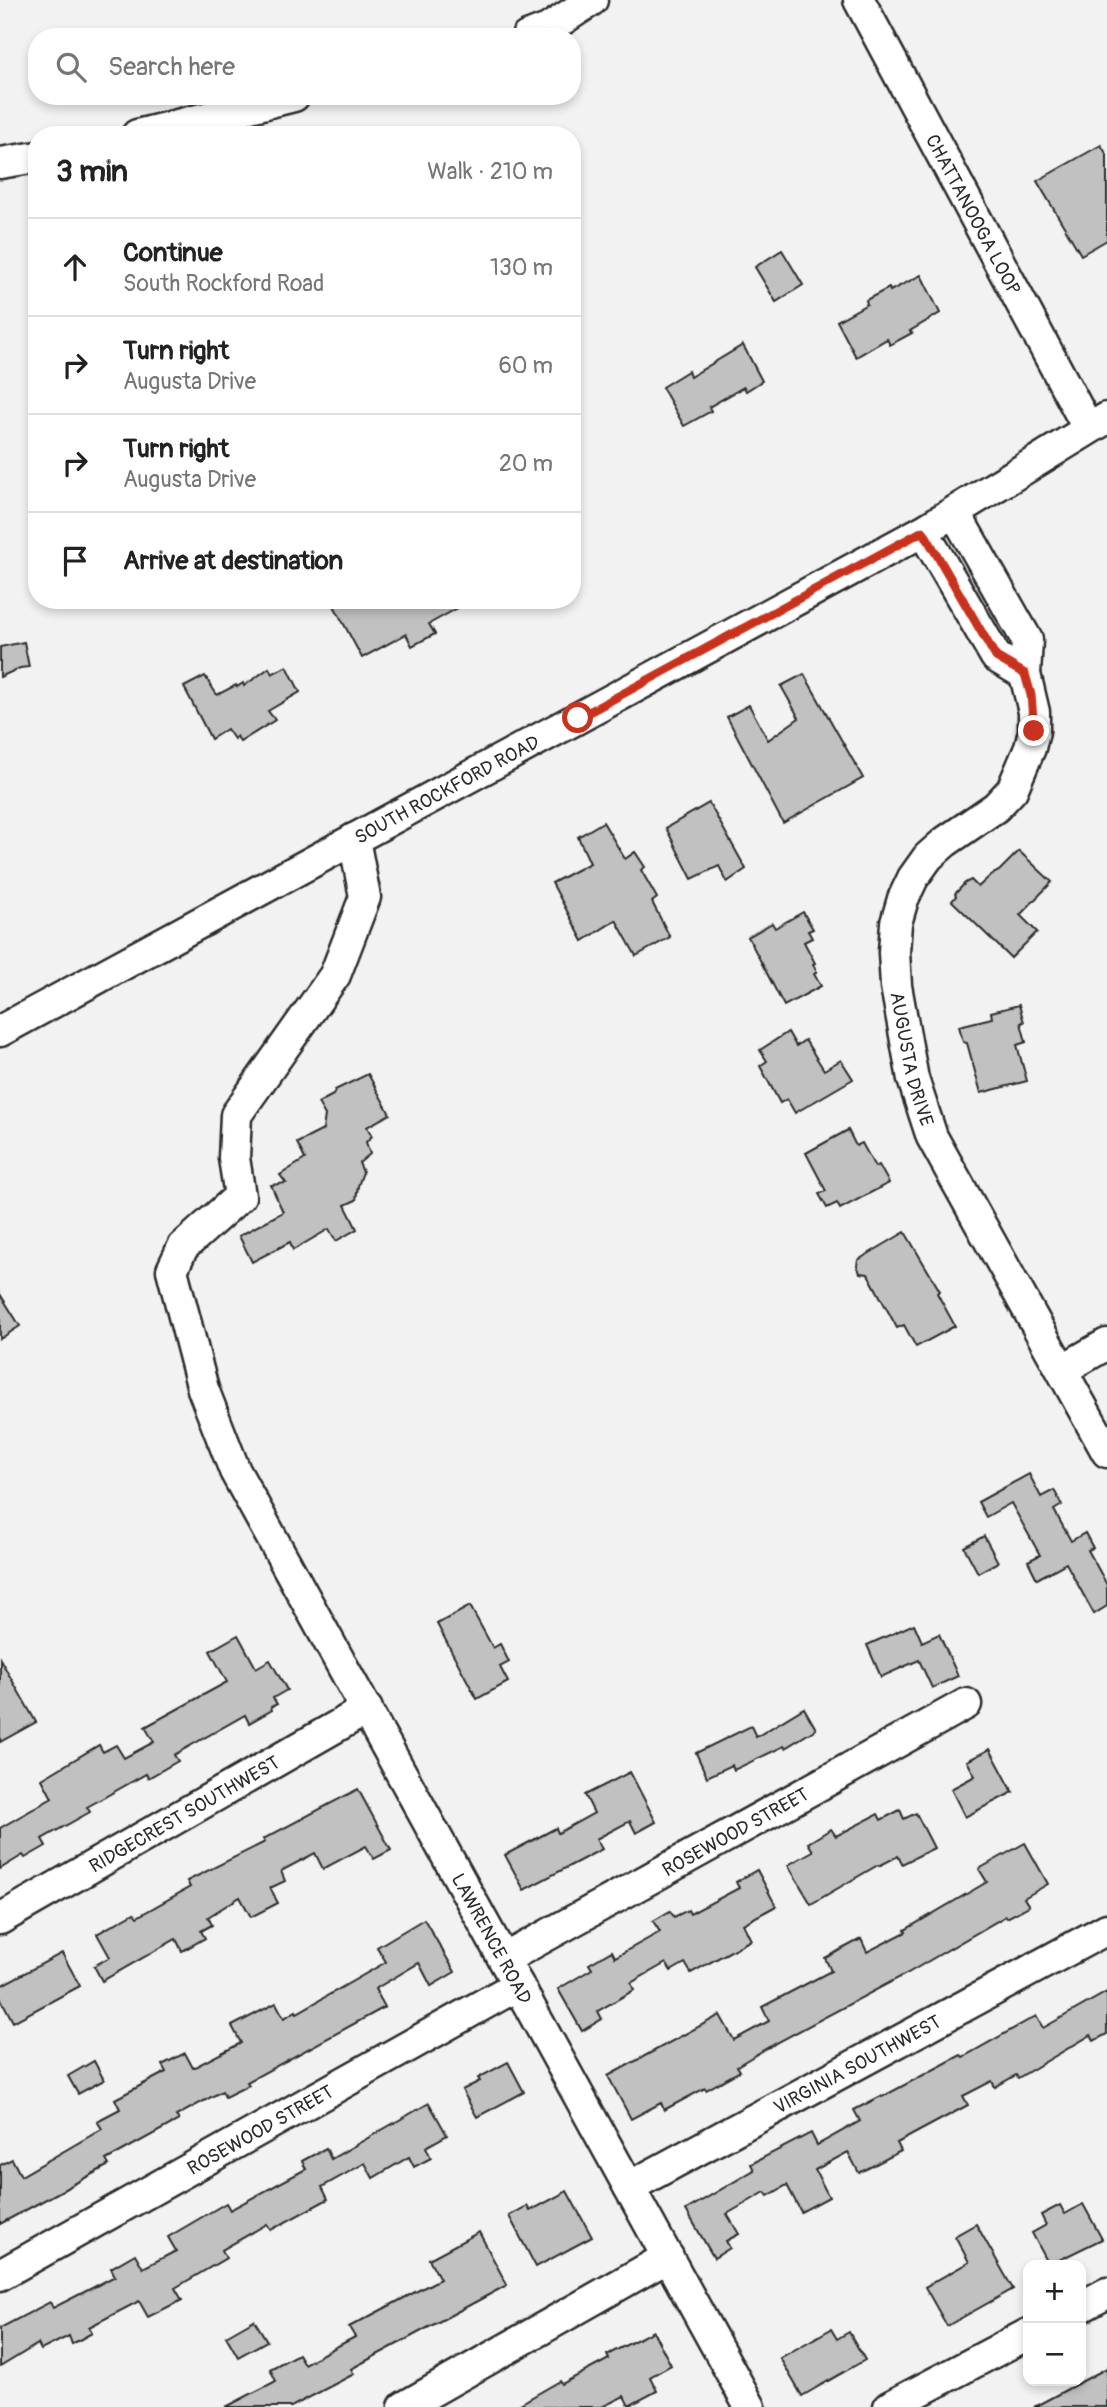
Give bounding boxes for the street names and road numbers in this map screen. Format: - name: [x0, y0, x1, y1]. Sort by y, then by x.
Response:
- street label: CHATTANOOGA LOOP: [920, 130, 1026, 299]
- street label: SOUTH ROCKFORD ROAD: [351, 730, 544, 850]
- street label: AUGUSTA DRIVE: [884, 990, 939, 1129]
- street label: RIDGECREST SOUTHWEST: [85, 1751, 284, 1878]
- street label: ROSEWOOD STREET: [658, 1782, 813, 1882]
- street label: LAWRENCE ROAD: [446, 1869, 537, 2008]
- street label: VIRGINIA SOUTHWEST: [770, 2010, 945, 2120]
- street label: ROSEWOOD STREET: [183, 2080, 338, 2181]

